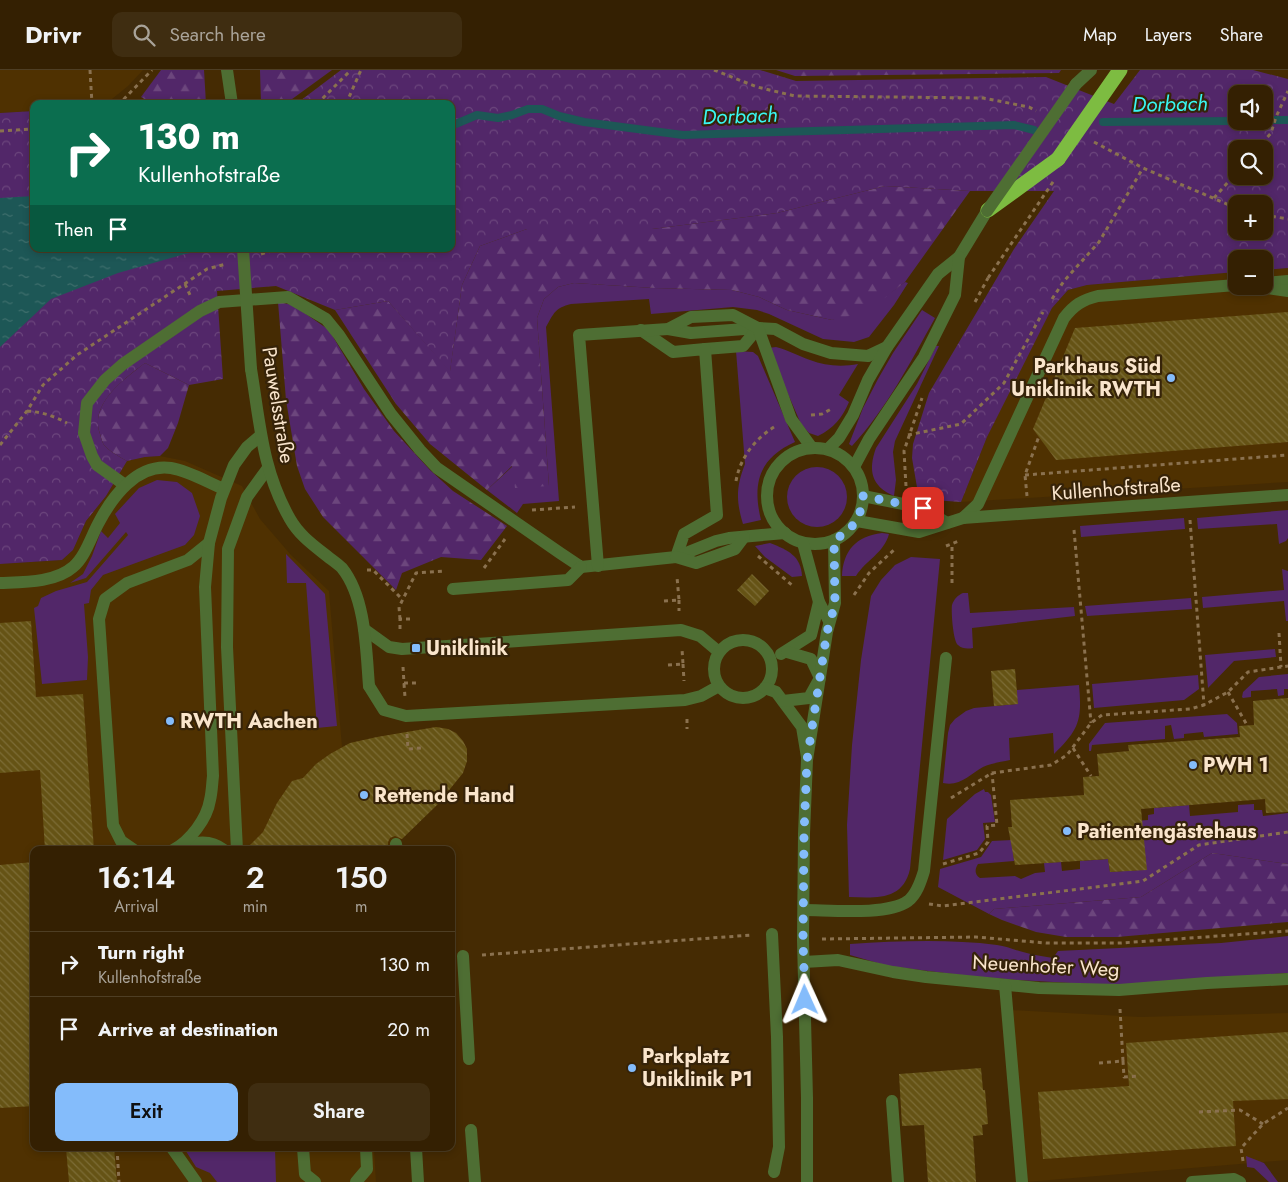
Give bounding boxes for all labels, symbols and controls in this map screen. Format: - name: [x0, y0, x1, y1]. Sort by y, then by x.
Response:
- search box: [112, 12, 462, 57]
- text: Drivr: [25, 17, 82, 52]
- icon: search: [130, 21, 158, 49]
- text: Search here: [170, 21, 266, 48]
- text: Map: [1083, 22, 1117, 48]
- text: Layers: [1145, 22, 1192, 48]
- text: Share: [1220, 22, 1263, 48]
- map controls: [1228, 85, 1273, 295]
- button: sound: [1228, 85, 1273, 130]
- water label: Dorbach: [1132, 88, 1208, 120]
- water label: Dorbach: [702, 100, 778, 132]
- text: 130 m: [138, 112, 240, 162]
- icon: right: [55, 120, 120, 185]
- button: search: [1228, 140, 1273, 185]
- text: Kullenhofstraße: [138, 158, 280, 190]
- button: +: [1228, 195, 1273, 240]
- icon: arrive: [104, 215, 132, 243]
- text: Then: [55, 216, 94, 243]
- button: −: [1228, 250, 1273, 295]
- street label: Pauwelsstraße: [254, 345, 302, 465]
- place label: Parkhaus Süd Uniklinik RWTH: [1011, 352, 1161, 404]
- marker: Parkhaus Süd Uniklinik RWTH: [1165, 372, 1177, 384]
- street label: Kullenhofstraße: [1051, 470, 1181, 508]
- pin: [902, 487, 944, 529]
- icon: arrive: [909, 494, 937, 522]
- place label: Uniklinik: [426, 634, 509, 663]
- marker: Uniklinik: [410, 642, 422, 654]
- place label: RWTH Aachen: [180, 707, 318, 736]
- marker: RWTH Aachen: [164, 715, 176, 727]
- place label: PWH 1: [1203, 751, 1269, 780]
- marker: PWH 1: [1187, 759, 1199, 771]
- place label: Rettende Hand: [374, 781, 514, 810]
- marker: Rettende Hand: [358, 789, 370, 801]
- place label: Patientengästehaus: [1077, 817, 1257, 846]
- marker: Patientengästehaus: [1061, 825, 1073, 837]
- text: 16:14: [97, 856, 175, 899]
- text: 2: [246, 856, 265, 899]
- text: 150: [335, 856, 388, 899]
- text: Arrival: [114, 895, 158, 918]
- text: min: [243, 895, 268, 918]
- text: m: [355, 895, 368, 918]
- text: Turn right: [98, 939, 184, 966]
- street label: Neuenhofer Weg: [972, 948, 1120, 984]
- icon: right: [55, 950, 83, 978]
- text: 130 m: [379, 951, 430, 978]
- text: Kullenhofstraße: [98, 966, 201, 989]
- position arrow: [778, 973, 830, 1025]
- icon: arrive: [55, 1015, 83, 1043]
- text: Arrive at destination: [98, 1016, 278, 1043]
- text: 20 m: [387, 1016, 430, 1043]
- place label: Parkplatz Uniklinik P1: [642, 1042, 753, 1094]
- marker: Parkplatz Uniklinik P1: [626, 1062, 638, 1074]
- button: Exit: [55, 1083, 238, 1141]
- button: Share: [248, 1083, 430, 1141]

